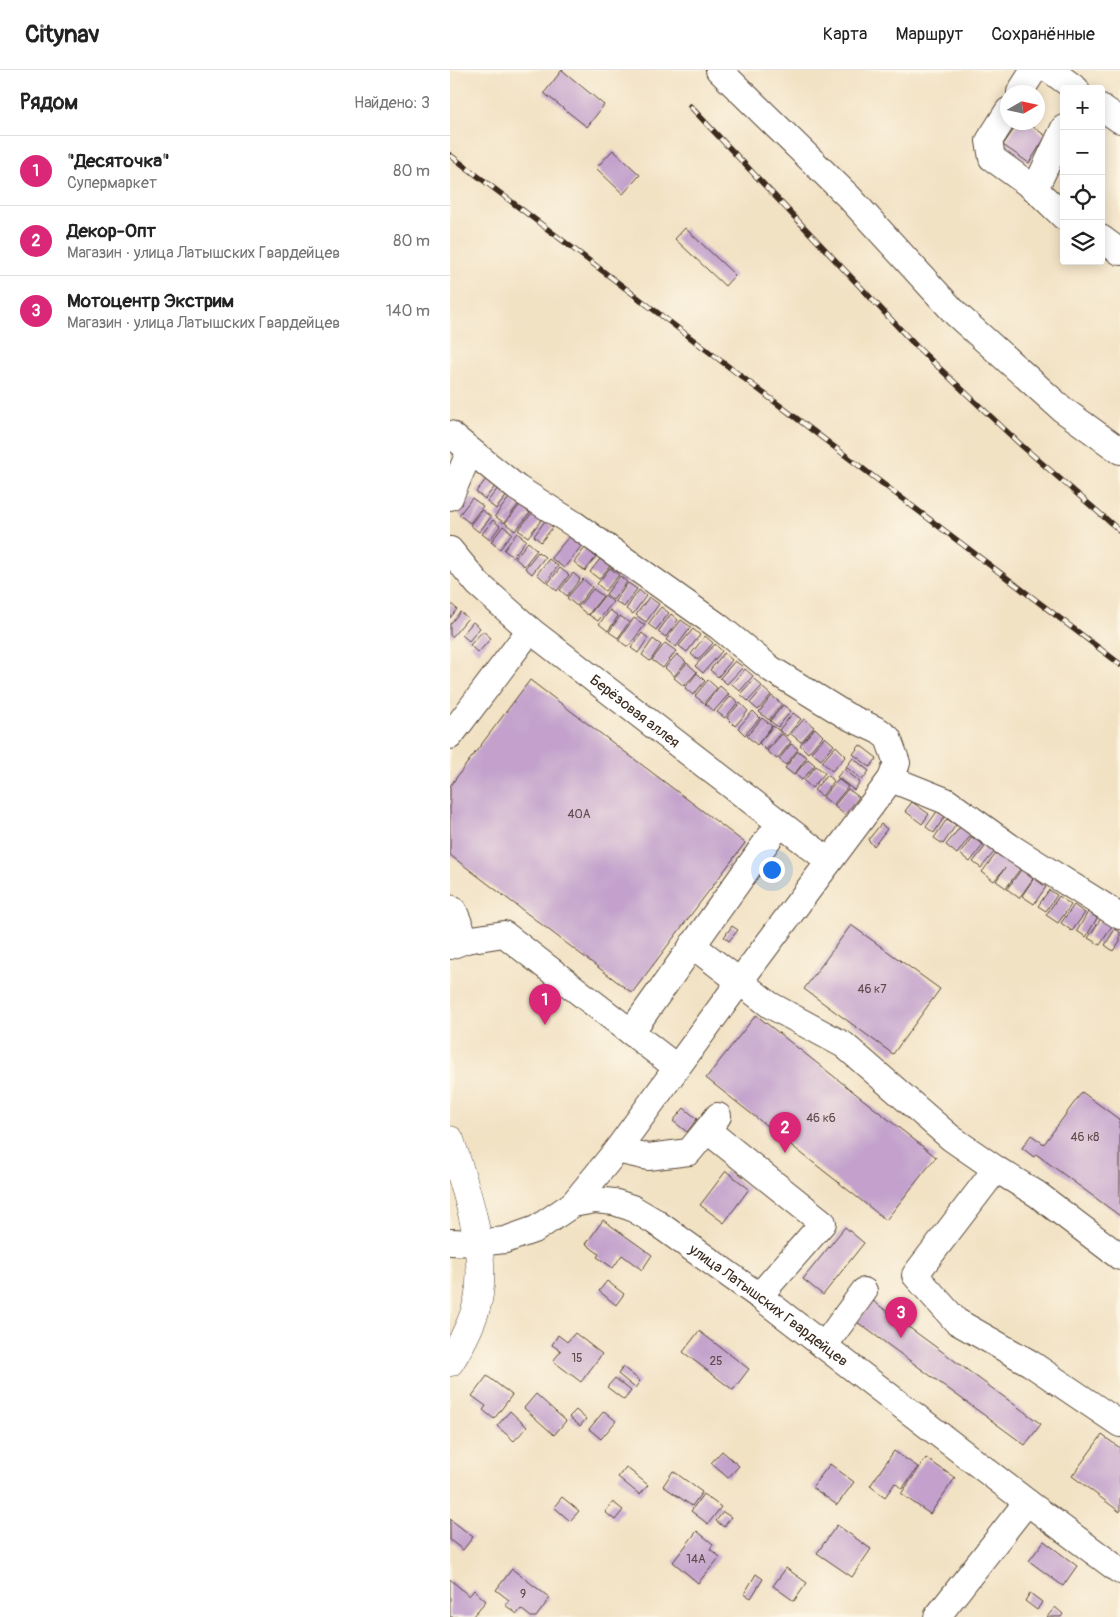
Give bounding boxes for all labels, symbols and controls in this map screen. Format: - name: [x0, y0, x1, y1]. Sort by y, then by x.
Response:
- text: Citynav: [25, 20, 100, 49]
- text: Карта: [823, 23, 867, 46]
- text: Маршрут: [895, 23, 963, 46]
- text: Сохранённые: [991, 23, 1095, 46]
- north arrow: [1000, 85, 1045, 130]
- map controls: [1060, 85, 1105, 265]
- button: +: [1060, 85, 1105, 130]
- text: Рядом: [20, 89, 78, 116]
- text: Найдено: 3: [354, 93, 430, 113]
- button: −: [1060, 130, 1105, 175]
- text: "Десяточка": [67, 149, 170, 173]
- text: 1: [33, 161, 39, 181]
- text: 80 m: [393, 161, 430, 181]
- text: Супермаркет: [67, 173, 157, 193]
- button: locate: [1060, 175, 1105, 220]
- text: Декор-Опт: [67, 219, 156, 243]
- button: layers: [1060, 220, 1105, 265]
- text: 2: [32, 231, 40, 251]
- text: 80 m: [393, 231, 430, 251]
- text: Магазин · улица Латышских Гвардейцев: [67, 243, 340, 263]
- text: Мотоцентр Экстрим: [67, 289, 234, 313]
- text: 3: [32, 301, 40, 321]
- text: 140 m: [386, 301, 430, 321]
- text: Магазин · улица Латышских Гвардейцев: [67, 313, 340, 333]
- street label: Берёзовая аллея: [586, 670, 684, 752]
- house number: 40А: [568, 807, 591, 822]
- your location: [759, 857, 785, 883]
- house number: 46 к7: [857, 982, 887, 997]
- pin: 1: [529, 984, 561, 1025]
- house number: 46 к6: [806, 1111, 836, 1126]
- pin: 2: [769, 1112, 801, 1153]
- house number: 46 к8: [1071, 1130, 1099, 1145]
- street label: улица Латышских Гвардейцев: [685, 1239, 852, 1371]
- pin: 3: [885, 1297, 917, 1338]
- house number: 15: [571, 1351, 583, 1366]
- house number: 25: [709, 1354, 723, 1369]
- house number: 14А: [686, 1552, 706, 1567]
- house number: 9: [520, 1587, 526, 1602]

